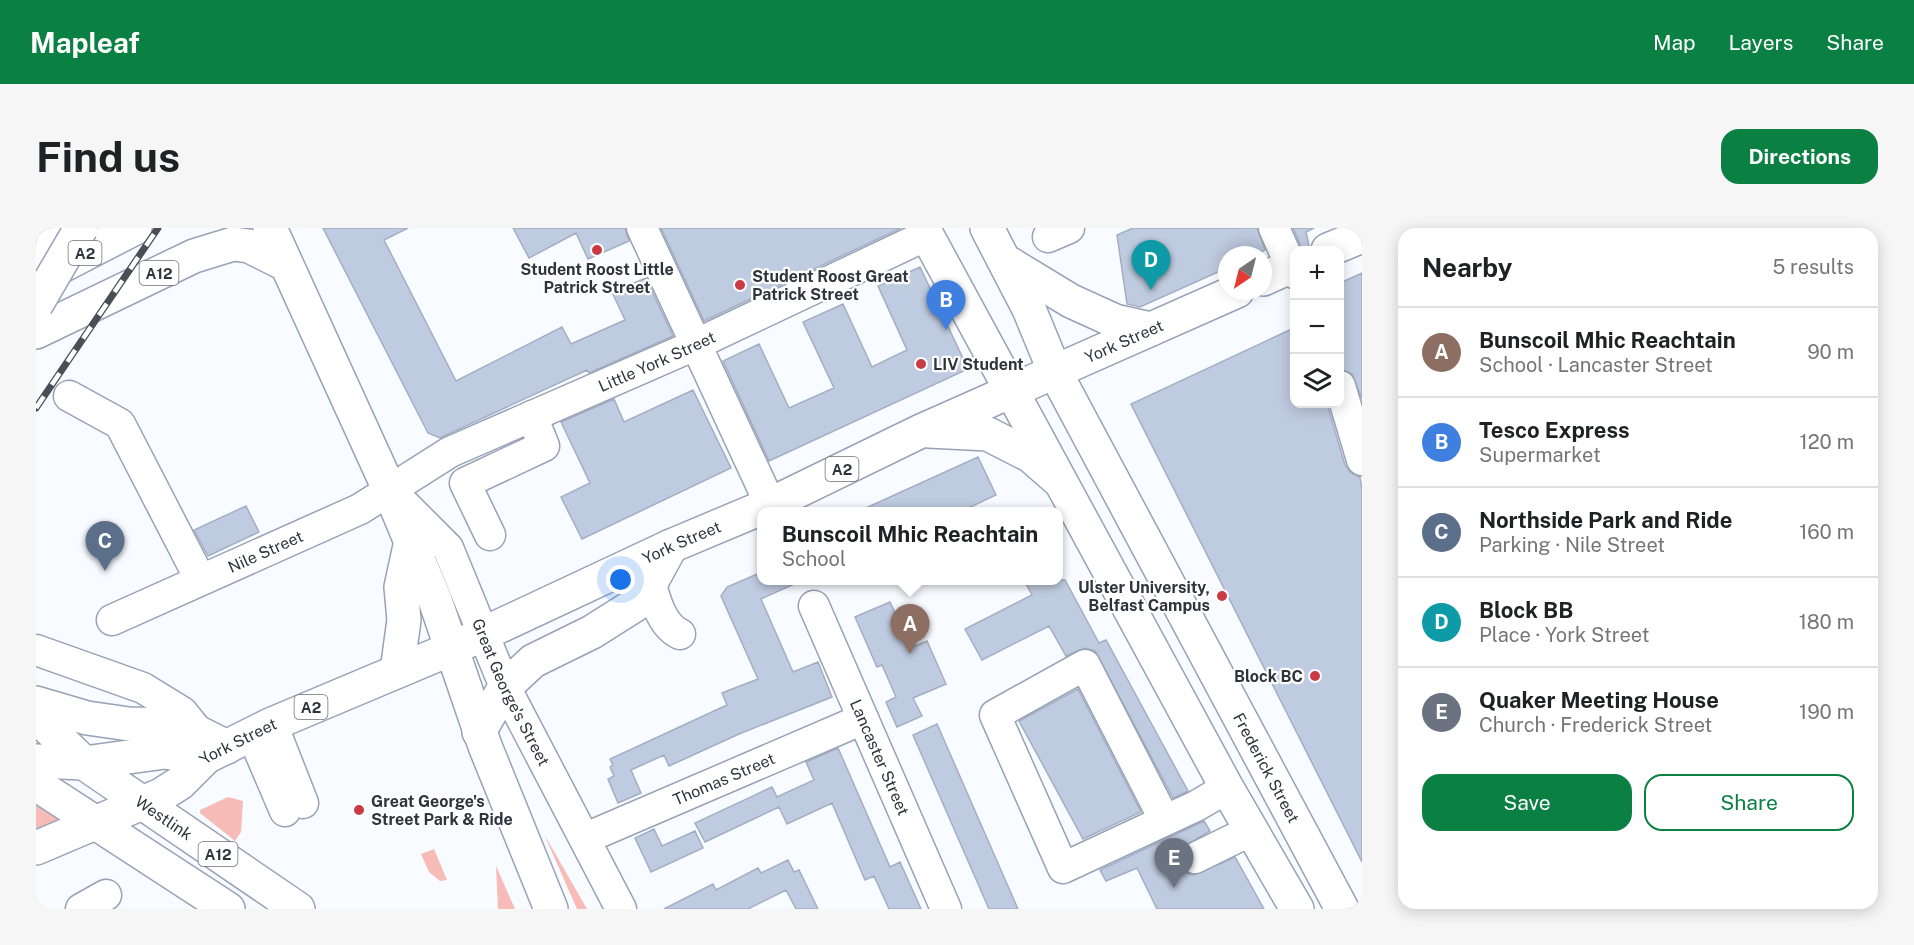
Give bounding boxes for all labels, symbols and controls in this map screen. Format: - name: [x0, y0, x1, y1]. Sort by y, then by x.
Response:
- text: Mapleaf: [30, 26, 140, 59]
- text: Map: [1653, 30, 1696, 55]
- text: Layers: [1729, 30, 1793, 55]
- text: Share: [1826, 30, 1884, 55]
- button: Directions: [1721, 129, 1878, 184]
- text: Find us: [36, 132, 180, 181]
- road number: A2: [68, 241, 102, 265]
- pin: D: [1132, 241, 1170, 290]
- marker: Student Roost Little Patrick Street: [590, 243, 604, 257]
- north arrow: [1218, 246, 1272, 300]
- map controls: [1290, 246, 1344, 408]
- button: +: [1290, 246, 1344, 300]
- text: Nearby: [1422, 252, 1512, 283]
- text: 5 results: [1772, 255, 1854, 279]
- place label: Student Roost Little Patrick Street: [520, 260, 674, 297]
- road number: A12: [140, 261, 178, 285]
- place label: Student Roost Great Patrick Street: [752, 267, 909, 304]
- marker: Student Roost Great Patrick Street: [733, 278, 747, 292]
- pin: B: [926, 280, 966, 330]
- button: −: [1290, 300, 1344, 354]
- street label: York Street: [1082, 315, 1166, 367]
- street label: Little York Street: [595, 327, 718, 396]
- text: Bunscoil Mhic Reachtain: [1479, 327, 1736, 353]
- text: A: [1434, 340, 1449, 364]
- text: 90 m: [1807, 340, 1854, 364]
- text: School · Lancaster Street: [1479, 353, 1713, 377]
- button: layers: [1290, 354, 1344, 408]
- place label: LIV Student: [933, 355, 1024, 374]
- marker: LIV Student: [914, 357, 928, 371]
- text: Tesco Express: [1479, 417, 1630, 443]
- text: B: [1435, 430, 1448, 454]
- text: 120 m: [1800, 430, 1854, 454]
- text: Supermarket: [1479, 443, 1601, 467]
- road number: A2: [826, 457, 858, 481]
- popup: [757, 507, 1063, 585]
- text: Northside Park and Ride: [1479, 507, 1732, 533]
- street label: York Street: [639, 517, 724, 568]
- text: C: [1434, 520, 1449, 544]
- text: 160 m: [1799, 520, 1854, 544]
- text: Bunscoil Mhic Reachtain: [782, 521, 1038, 547]
- pin: C: [86, 522, 124, 571]
- street label: Nile Street: [225, 526, 306, 576]
- text: Parking · Nile Street: [1479, 533, 1665, 557]
- text: School: [782, 547, 846, 571]
- your location: [606, 565, 635, 594]
- place label: Ulster University, Belfast Campus: [1078, 578, 1210, 615]
- marker: Ulster University, Belfast Campus: [1215, 589, 1229, 603]
- text: Block BB: [1479, 597, 1573, 623]
- pin: A: [890, 604, 930, 654]
- text: D: [1434, 610, 1449, 634]
- text: 180 m: [1799, 610, 1854, 634]
- street label: Great George's Street: [468, 616, 554, 769]
- text: Place · York Street: [1479, 623, 1649, 647]
- place label: Block BC: [1234, 667, 1303, 686]
- marker: Block BC: [1308, 669, 1322, 683]
- text: Quaker Meeting House: [1479, 687, 1719, 713]
- road number: A2: [294, 695, 328, 719]
- street label: Lancaster Street: [846, 696, 913, 818]
- text: E: [1435, 700, 1448, 724]
- text: 190 m: [1799, 700, 1854, 724]
- street label: Frederick Street: [1229, 709, 1304, 826]
- text: Church · Frederick Street: [1479, 713, 1712, 737]
- street label: York Street: [195, 714, 279, 768]
- street label: Thomas Street: [670, 749, 778, 809]
- button: Save: [1422, 774, 1632, 831]
- button: Share: [1644, 774, 1854, 831]
- street label: Westlink: [132, 791, 196, 844]
- place label: Great George's Street Park & Ride: [371, 792, 513, 829]
- marker: Great George's Street Park & Ride: [352, 803, 366, 817]
- pin: E: [1154, 838, 1194, 888]
- road number: A12: [198, 842, 237, 866]

